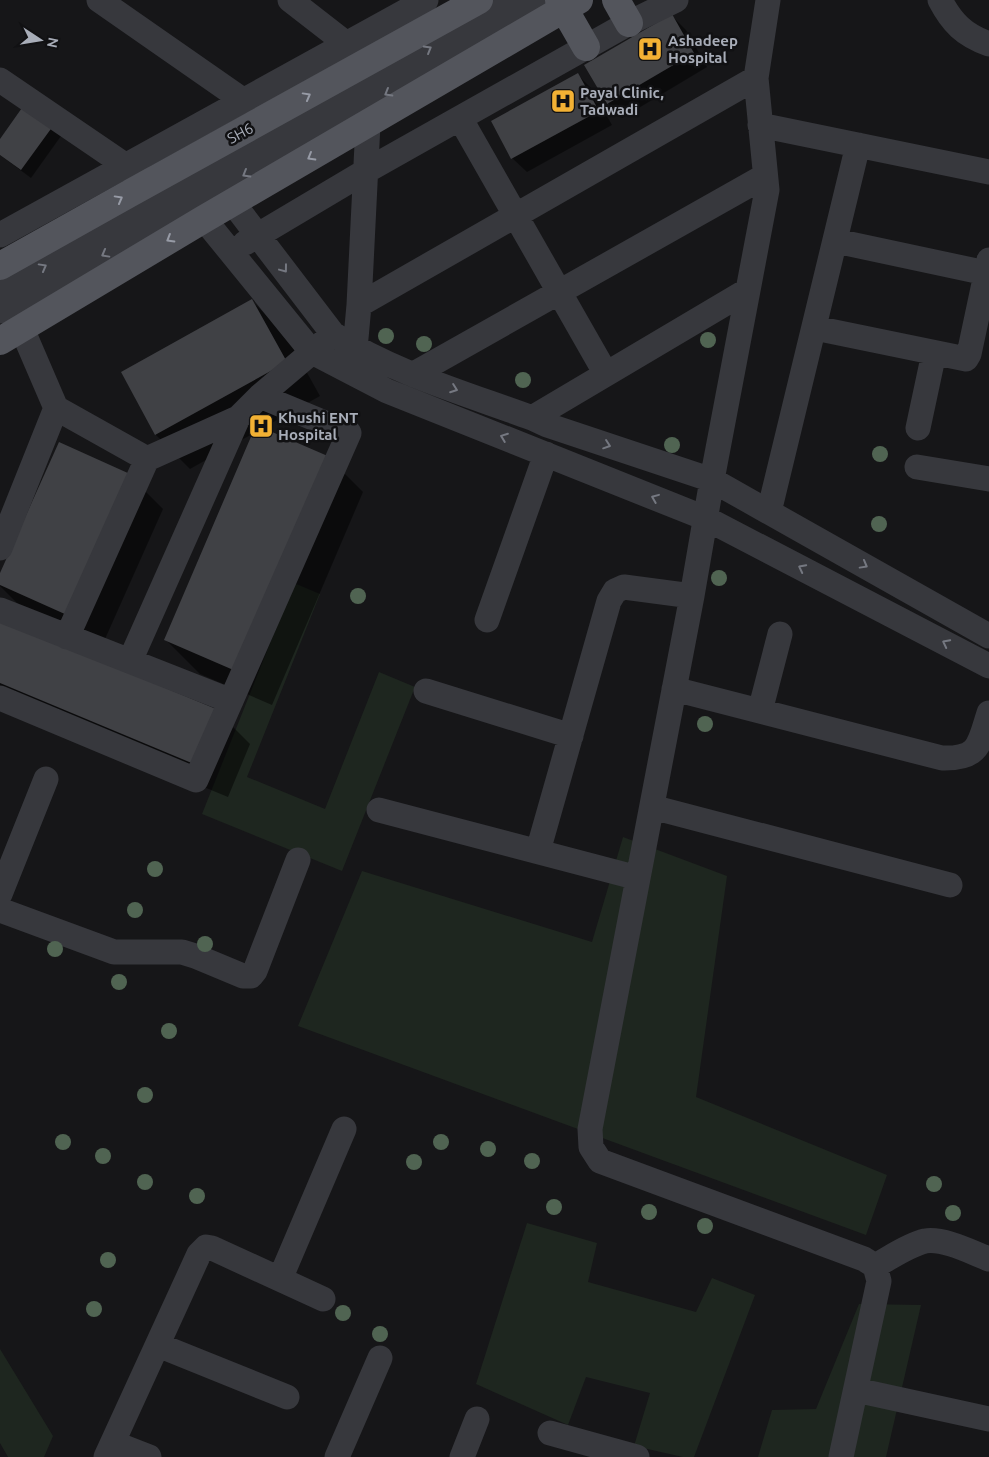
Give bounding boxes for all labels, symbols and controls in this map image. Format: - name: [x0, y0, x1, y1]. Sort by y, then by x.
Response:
- north arrow: [15, 15, 65, 65]
- place label: Ashadeep Hospital: [668, 32, 738, 66]
- text: N: [44, 36, 62, 49]
- hospital icon: Ashadeep Hospital: [637, 36, 663, 62]
- one-way arrow: [422, 46, 431, 56]
- place label: Payal Clinic, Tadwadi: [580, 84, 664, 118]
- one-way arrow: [384, 87, 393, 97]
- hospital icon: Payal Clinic, Tadwadi: [550, 88, 576, 114]
- one-way arrow: [302, 92, 311, 102]
- street label: SH6: [224, 119, 256, 147]
- one-way arrow: [307, 151, 316, 161]
- one-way arrow: [243, 167, 252, 177]
- one-way arrow: [113, 195, 122, 205]
- one-way arrow: [167, 233, 176, 243]
- one-way arrow: [101, 247, 110, 257]
- one-way arrow: [37, 263, 46, 273]
- one-way arrow: [278, 263, 286, 272]
- one-way arrow: [449, 383, 458, 393]
- place label: Khushi ENT Hospital: [278, 409, 358, 443]
- hospital icon: Khushi ENT Hospital: [248, 413, 274, 439]
- one-way arrow: [501, 433, 509, 443]
- one-way arrow: [602, 439, 610, 449]
- one-way arrow: [651, 494, 660, 504]
- one-way arrow: [858, 559, 867, 569]
- one-way arrow: [798, 564, 807, 574]
- one-way arrow: [942, 639, 951, 649]

